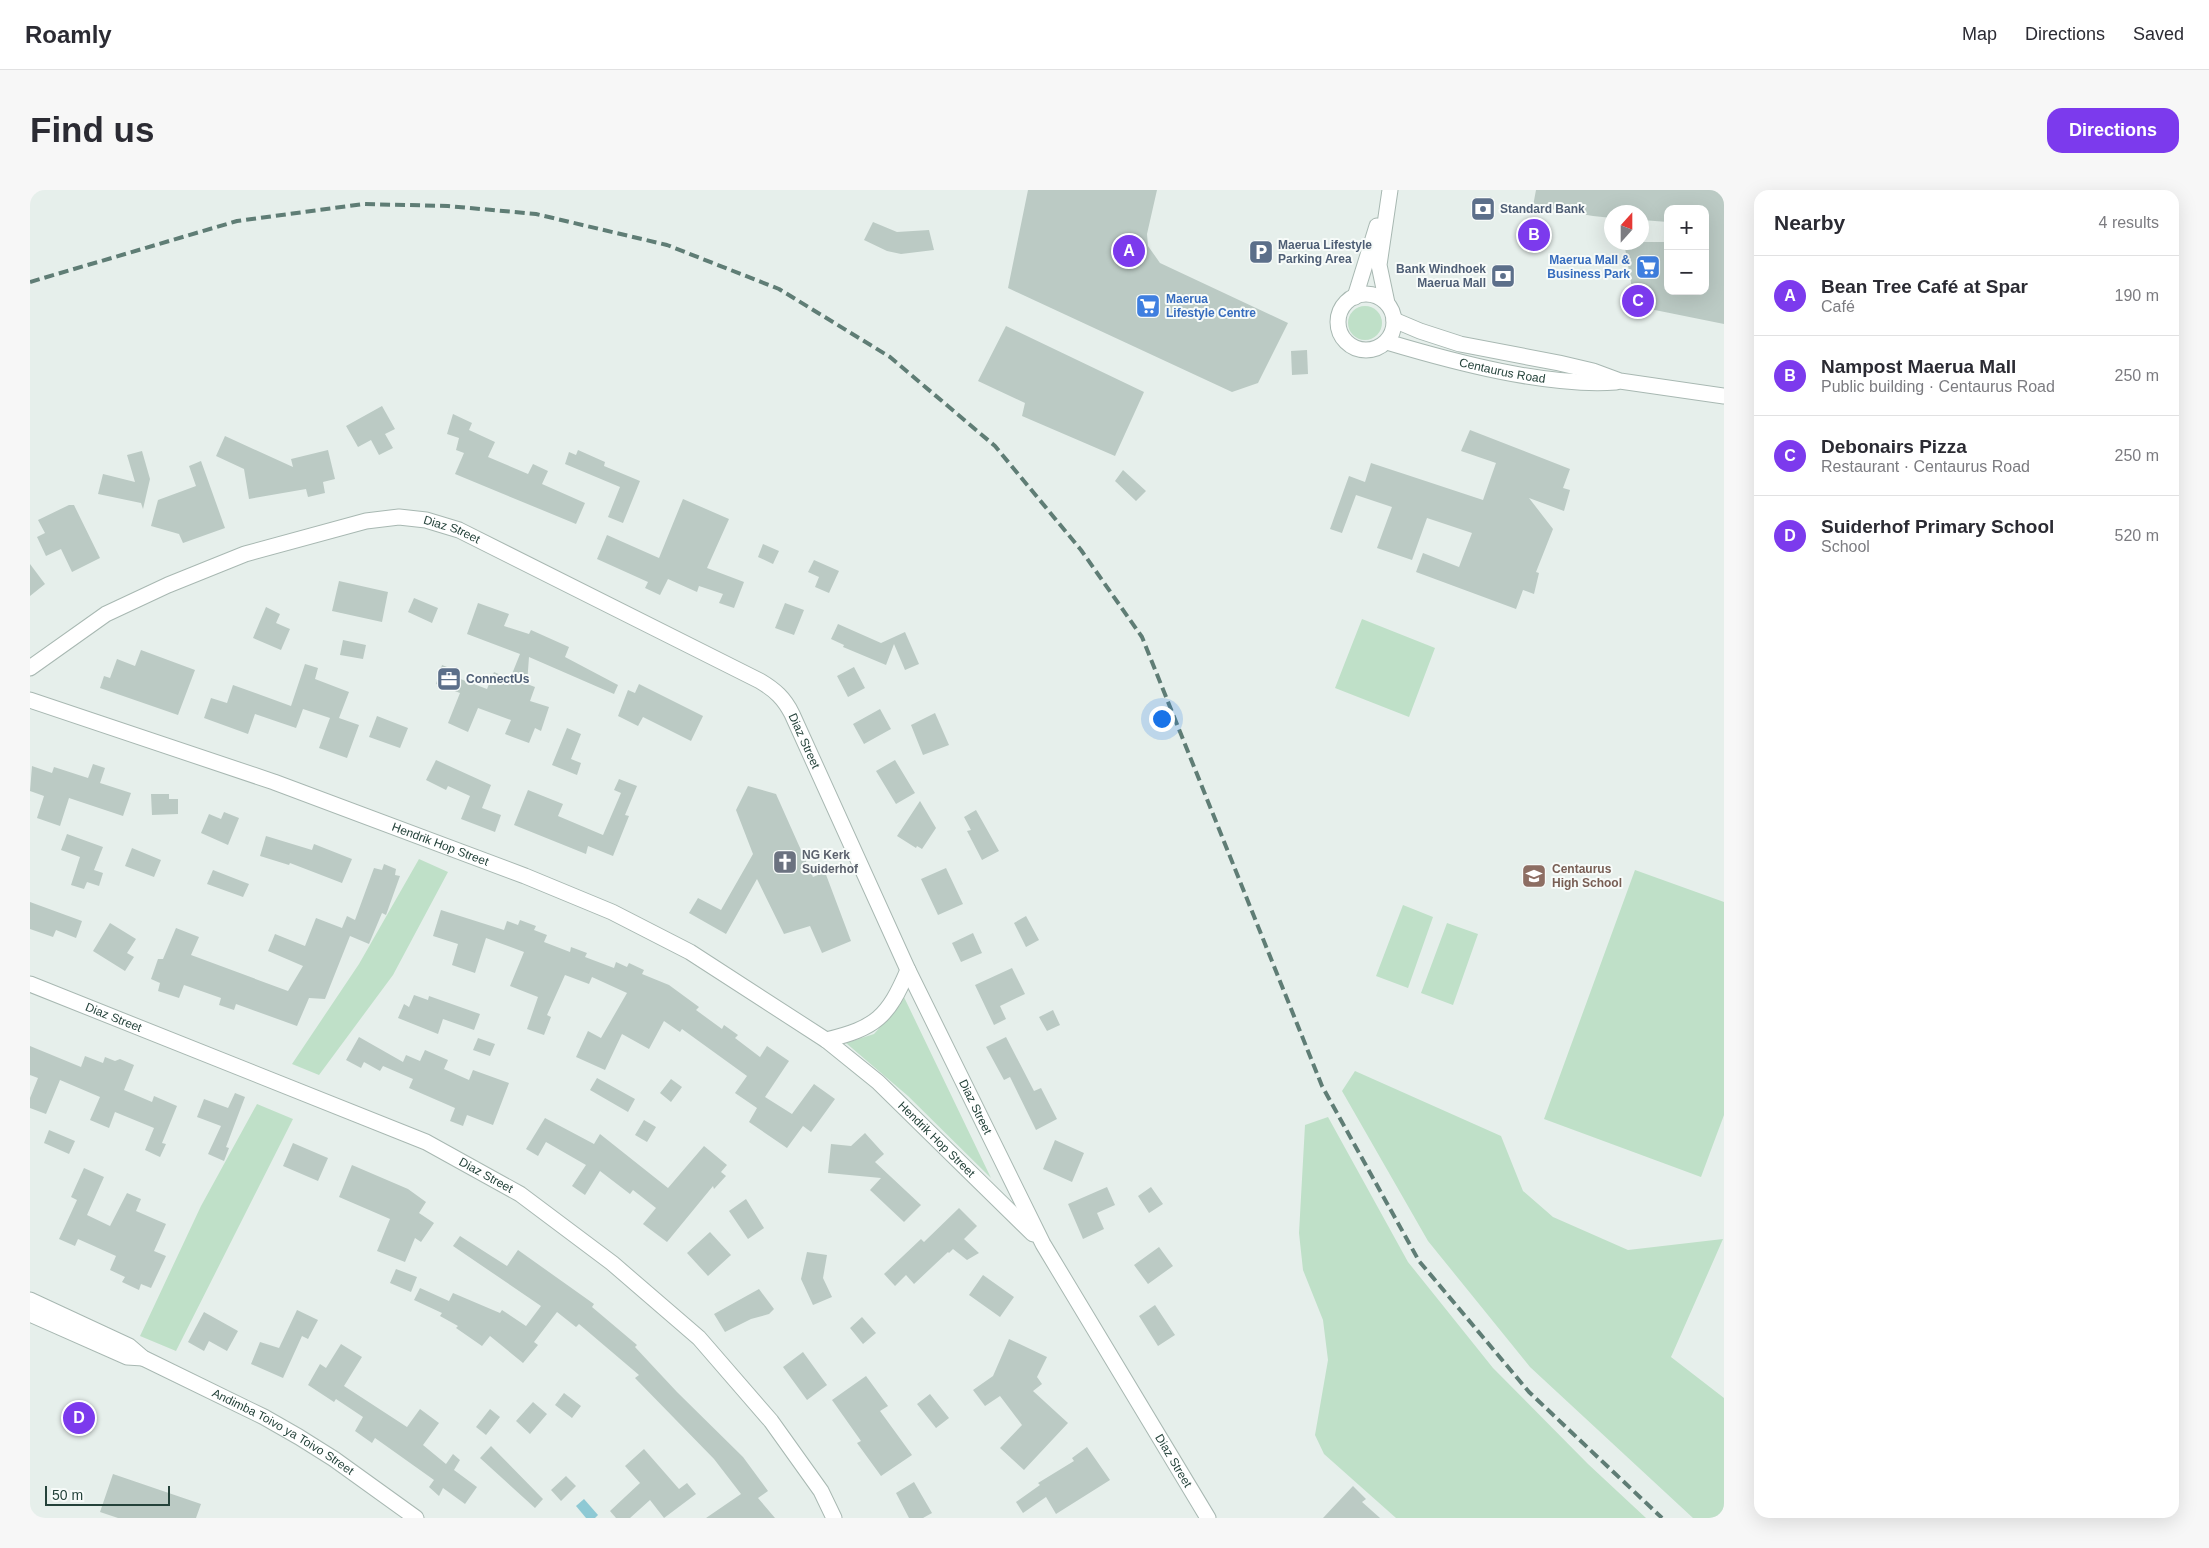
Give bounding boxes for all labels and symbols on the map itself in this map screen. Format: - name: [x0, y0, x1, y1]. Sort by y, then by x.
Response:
- bank icon: Standard Bank: [1470, 196, 1496, 222]
- place label: Standard Bank: [1500, 202, 1585, 216]
- north arrow: [1604, 205, 1649, 250]
- pin: B: [1518, 216, 1550, 254]
- pin: A: [1113, 232, 1145, 270]
- place label: Maerua Lifestyle Parking Area: [1278, 238, 1372, 266]
- parking icon: Maerua Lifestyle Parking Area: [1248, 239, 1274, 265]
- place label: Maerua Mall & Business Park: [1547, 253, 1630, 281]
- supermarket icon: Maerua Mall & Business Park: [1635, 254, 1661, 280]
- place label: Bank Windhoek Maerua Mall: [1396, 262, 1486, 290]
- bank icon: Bank Windhoek Maerua Mall: [1490, 263, 1516, 289]
- pin: C: [1622, 282, 1654, 320]
- place label: Maerua Lifestyle Centre: [1166, 292, 1256, 320]
- supermarket icon: Maerua Lifestyle Centre: [1135, 293, 1161, 319]
- street label: Centaurus Road: [1458, 355, 1546, 386]
- street label: Diaz Street: [422, 513, 483, 547]
- office icon: ConnectUs: [436, 666, 462, 692]
- place label: ConnectUs: [466, 672, 530, 686]
- your location: [1149, 706, 1175, 732]
- street label: Diaz Street: [786, 711, 823, 771]
- street label: Hendrik Hop Street: [390, 820, 491, 869]
- place label: NG Kerk Suiderhof: [802, 848, 859, 876]
- church icon: NG Kerk Suiderhof: [772, 849, 798, 875]
- place label: Centaurus High School: [1552, 862, 1622, 890]
- school or university icon: Centaurus High School: [1521, 863, 1547, 889]
- street label: Diaz Street: [83, 1000, 144, 1035]
- street label: Diaz Street: [956, 1077, 995, 1137]
- street label: Hendrik Hop Street: [895, 1099, 978, 1181]
- street label: Diaz Street: [457, 1155, 516, 1196]
- street label: Andimba Toivo ya Toivo Street: [210, 1386, 357, 1478]
- pin: D: [63, 1399, 95, 1437]
- street label: Diaz Street: [1152, 1432, 1195, 1490]
- scale bar: [45, 1483, 170, 1506]

